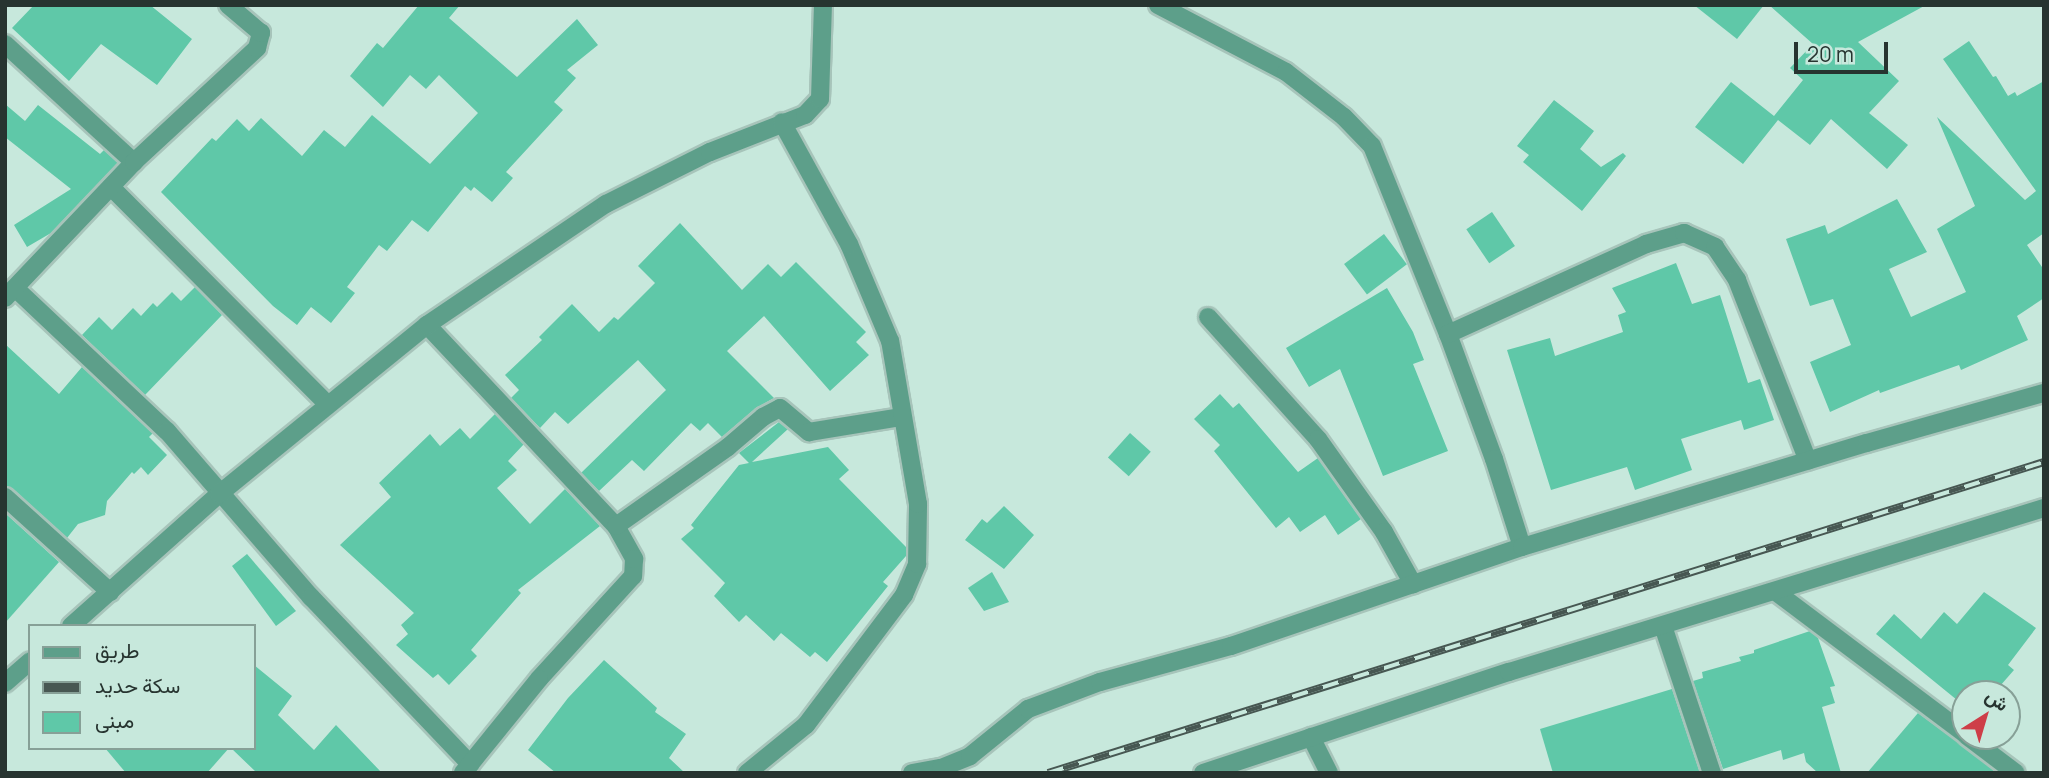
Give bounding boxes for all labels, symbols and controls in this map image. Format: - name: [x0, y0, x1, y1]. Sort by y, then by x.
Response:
- scale bar: [1797, 28, 1892, 72]
- text: 20 m: [1807, 40, 1854, 68]
- legend: [28, 624, 256, 750]
- text: طريق: [95, 636, 140, 664]
- text: سكة حديد: [95, 671, 180, 699]
- north arrow: [1951, 680, 2021, 750]
- text: ش: [1980, 683, 2014, 717]
- text: مبنى: [95, 706, 134, 734]

